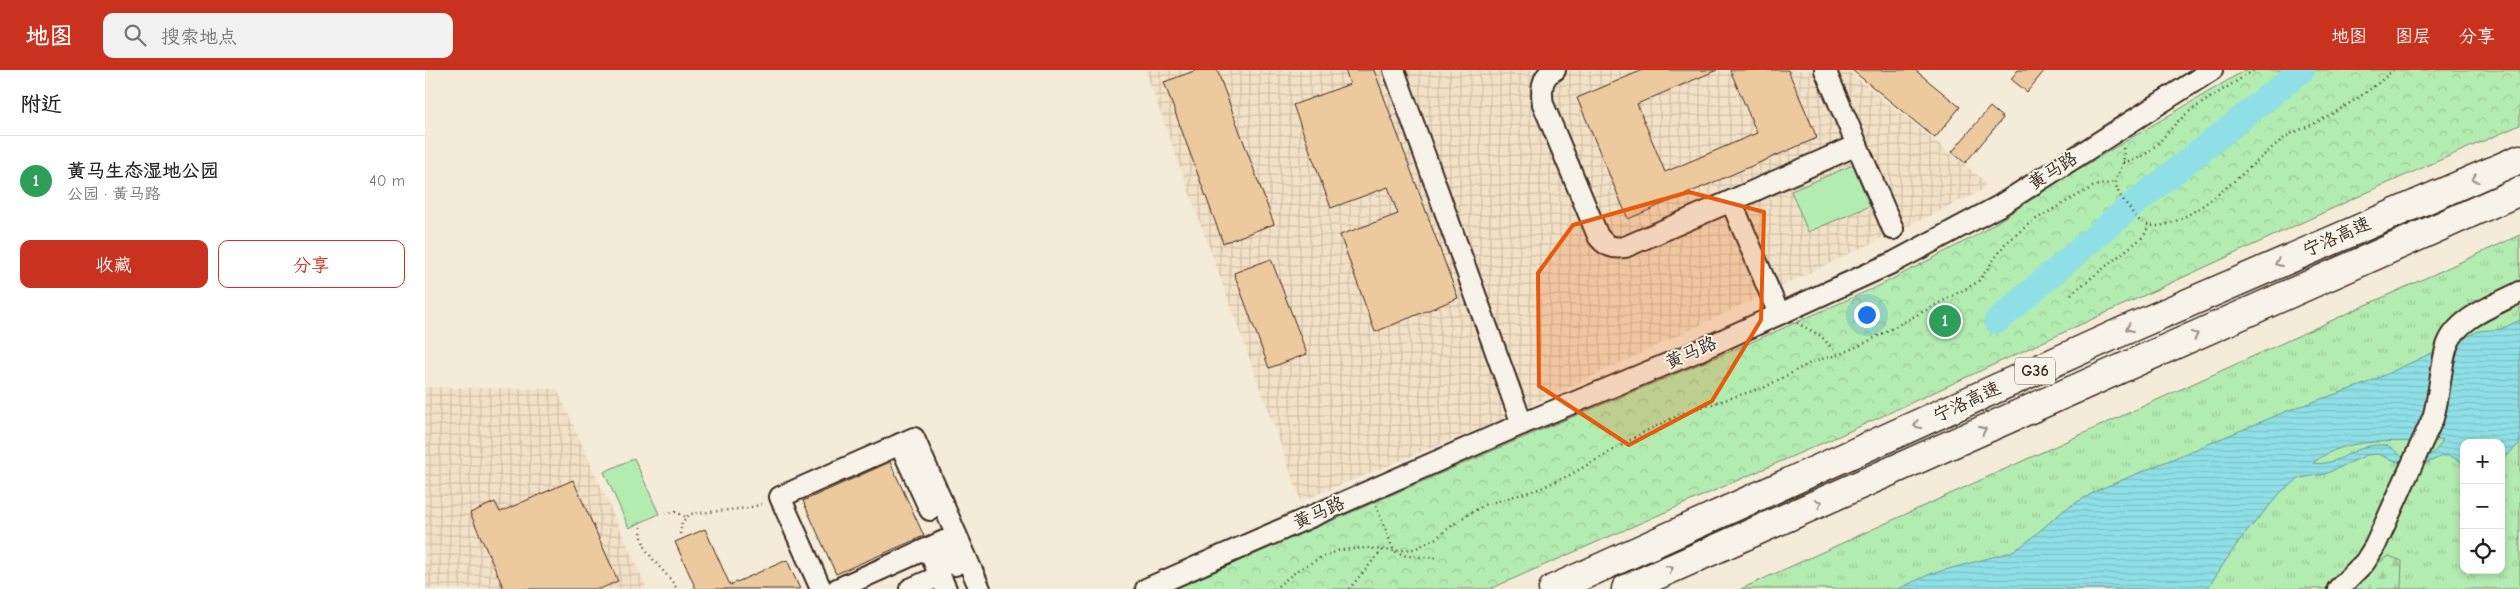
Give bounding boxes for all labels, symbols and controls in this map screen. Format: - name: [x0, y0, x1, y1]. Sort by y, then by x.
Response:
- search box: [103, 13, 453, 58]
- icon: search: [121, 21, 149, 49]
- text: 地图: [25, 22, 73, 50]
- text: 搜索地点: [161, 26, 237, 48]
- text: 地图: [2331, 26, 2367, 47]
- text: 图层: [2395, 26, 2431, 47]
- text: 分享: [2459, 26, 2495, 47]
- text: 附近: [20, 92, 62, 116]
- street label: 黄马路: [2025, 147, 2081, 195]
- text: 黄马生态湿地公园: [67, 160, 219, 182]
- text: 1: [33, 172, 39, 190]
- text: 40 m: [369, 172, 405, 190]
- one-way arrow: [2471, 172, 2480, 183]
- text: 公园 · 黄马路: [67, 185, 161, 203]
- street label: 宁洛高速: [2300, 213, 2374, 261]
- button: 收藏: [20, 240, 208, 288]
- button: 分享: [218, 240, 405, 288]
- one-way arrow: [2274, 257, 2283, 268]
- your location: [1854, 302, 1880, 328]
- pin: 1: [1929, 302, 1961, 340]
- one-way arrow: [2125, 322, 2134, 333]
- one-way arrow: [2190, 330, 2199, 341]
- street label: 黄马路: [1662, 332, 1720, 374]
- road number: G36: [2015, 358, 2055, 384]
- street label: 宁洛高速: [1930, 377, 2004, 427]
- one-way arrow: [1913, 418, 1922, 429]
- one-way arrow: [1978, 426, 1987, 436]
- map controls: [2460, 439, 2505, 574]
- button: +: [2460, 439, 2505, 484]
- button: −: [2460, 484, 2505, 529]
- street label: 黄马路: [1290, 492, 1348, 534]
- one-way arrow: [1814, 499, 1823, 510]
- button: locate: [2460, 529, 2505, 574]
- one-way arrow: [1665, 565, 1674, 576]

